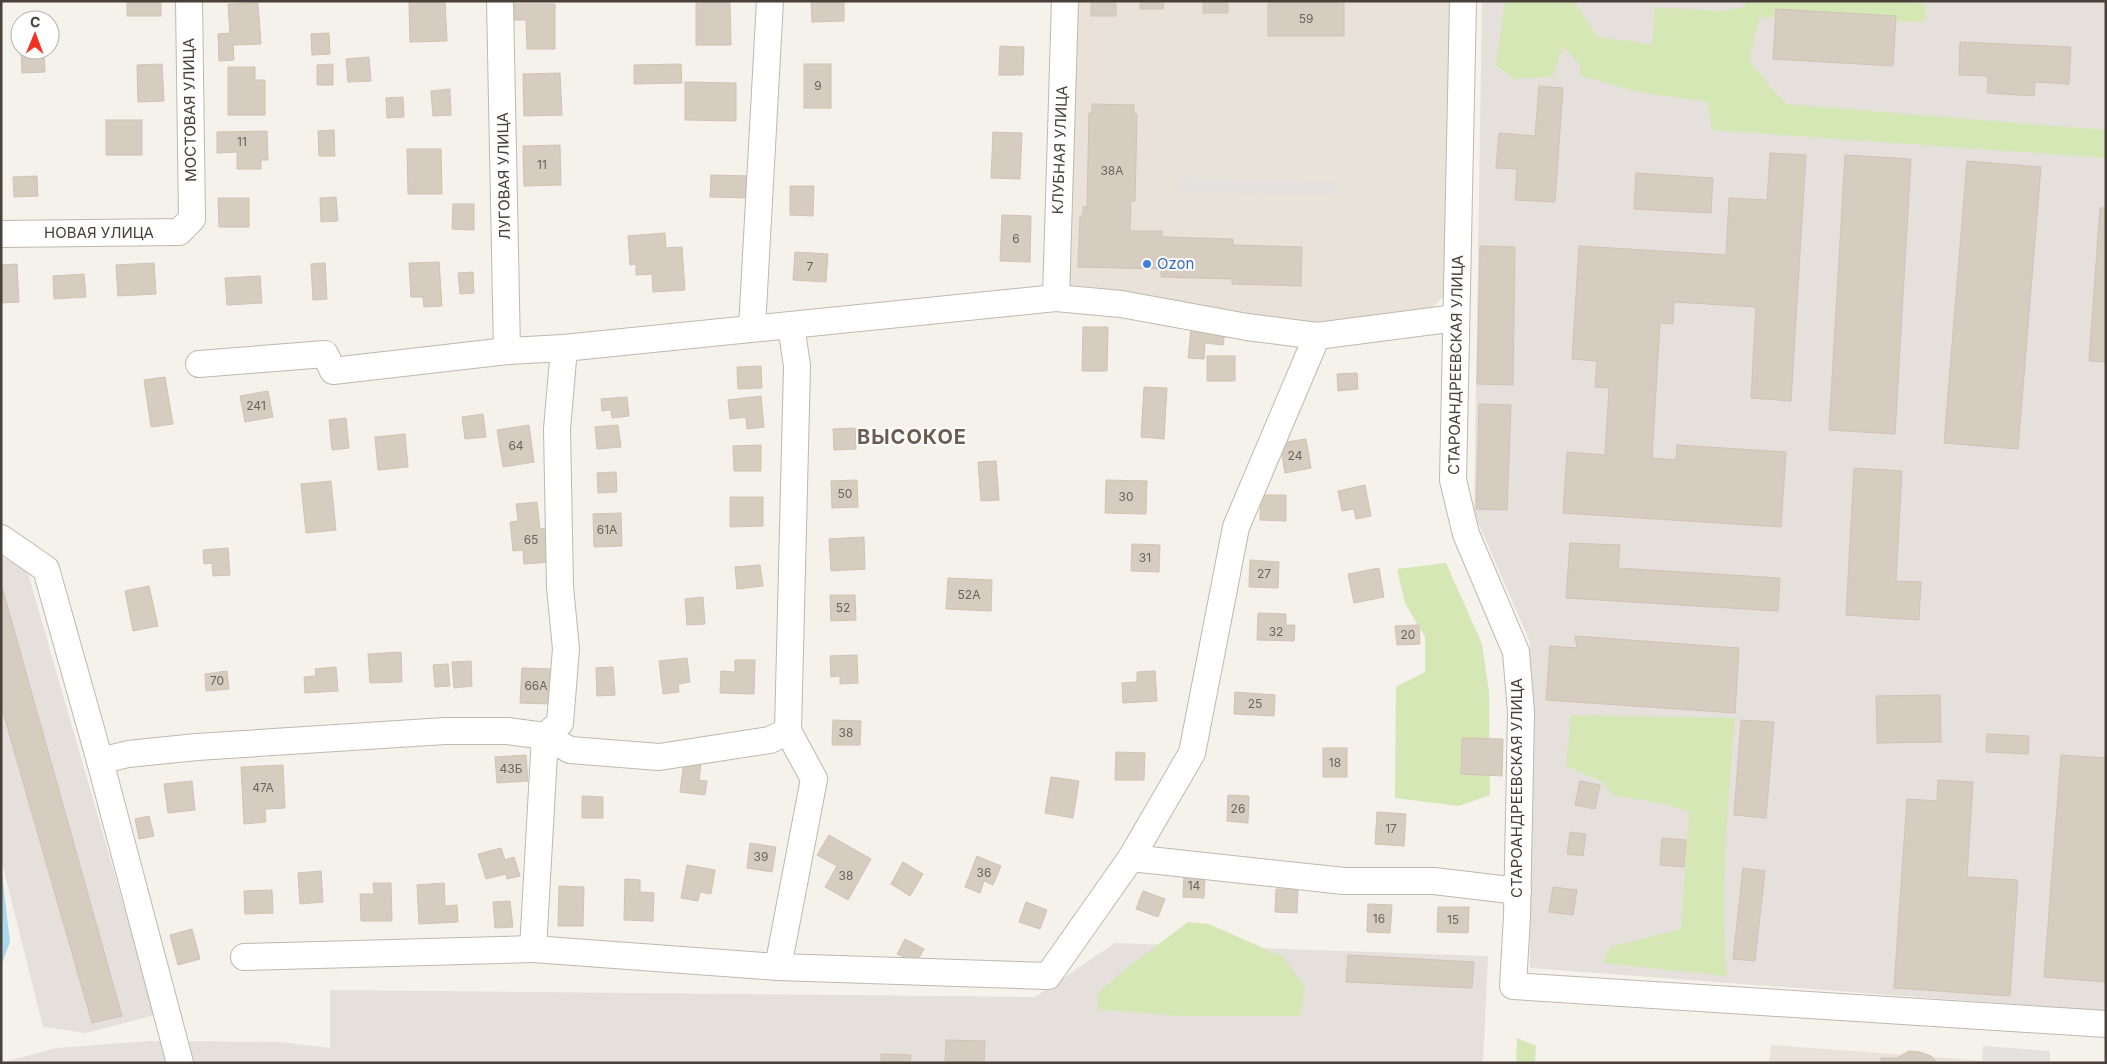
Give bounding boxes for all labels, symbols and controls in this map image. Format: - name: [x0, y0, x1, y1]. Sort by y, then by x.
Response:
- north arrow: [10, 10, 60, 60]
- house number: 59: [1299, 11, 1313, 26]
- text: С: [30, 13, 41, 30]
- street label: МОСТОВАЯ УЛИЦА: [179, 38, 200, 182]
- house number: 9: [814, 78, 822, 93]
- street label: КЛУБНАЯ УЛИЦА: [1048, 85, 1071, 215]
- street label: ЛУГОВАЯ УЛИЦА: [493, 112, 514, 240]
- house number: 11: [237, 134, 247, 149]
- house number: 11: [537, 157, 547, 172]
- house number: 38А: [1100, 163, 1124, 178]
- street label: НОВАЯ УЛИЦА: [44, 223, 154, 242]
- house number: 6: [1012, 231, 1020, 246]
- place label: Ozon: [1157, 254, 1194, 273]
- street label: СТАРОАНДРЕЕВСКАЯ УЛИЦА: [1444, 255, 1467, 475]
- marker: Ozon: [1141, 258, 1153, 270]
- house number: 7: [807, 259, 814, 274]
- house number: 241: [246, 398, 266, 413]
- district label: ВЫСОКОЕ: [857, 425, 967, 449]
- house number: 64: [508, 438, 524, 453]
- house number: 24: [1288, 448, 1303, 463]
- house number: 50: [838, 486, 852, 501]
- house number: 30: [1119, 489, 1133, 504]
- house number: 61А: [597, 522, 617, 537]
- house number: 65: [524, 532, 538, 547]
- house number: 31: [1139, 550, 1151, 565]
- house number: 27: [1257, 566, 1271, 581]
- house number: 52А: [958, 587, 980, 602]
- house number: 52: [836, 600, 850, 615]
- house number: 32: [1269, 624, 1283, 639]
- house number: 20: [1401, 627, 1415, 642]
- house number: 70: [210, 673, 224, 688]
- house number: 66А: [524, 678, 548, 693]
- street label: СТАРОАНДРЕЕВСКАЯ УЛИЦА: [1507, 678, 1526, 898]
- house number: 25: [1248, 696, 1262, 711]
- house number: 38: [839, 725, 853, 740]
- house number: 18: [1329, 755, 1341, 770]
- house number: 43Б: [500, 761, 523, 776]
- house number: 47А: [252, 780, 274, 795]
- house number: 26: [1231, 801, 1245, 816]
- house number: 17: [1385, 821, 1397, 836]
- house number: 39: [754, 849, 768, 864]
- house number: 36: [977, 865, 991, 880]
- house number: 38: [839, 868, 853, 883]
- house number: 14: [1188, 878, 1201, 893]
- house number: 16: [1373, 911, 1385, 926]
- house number: 15: [1447, 912, 1459, 927]

